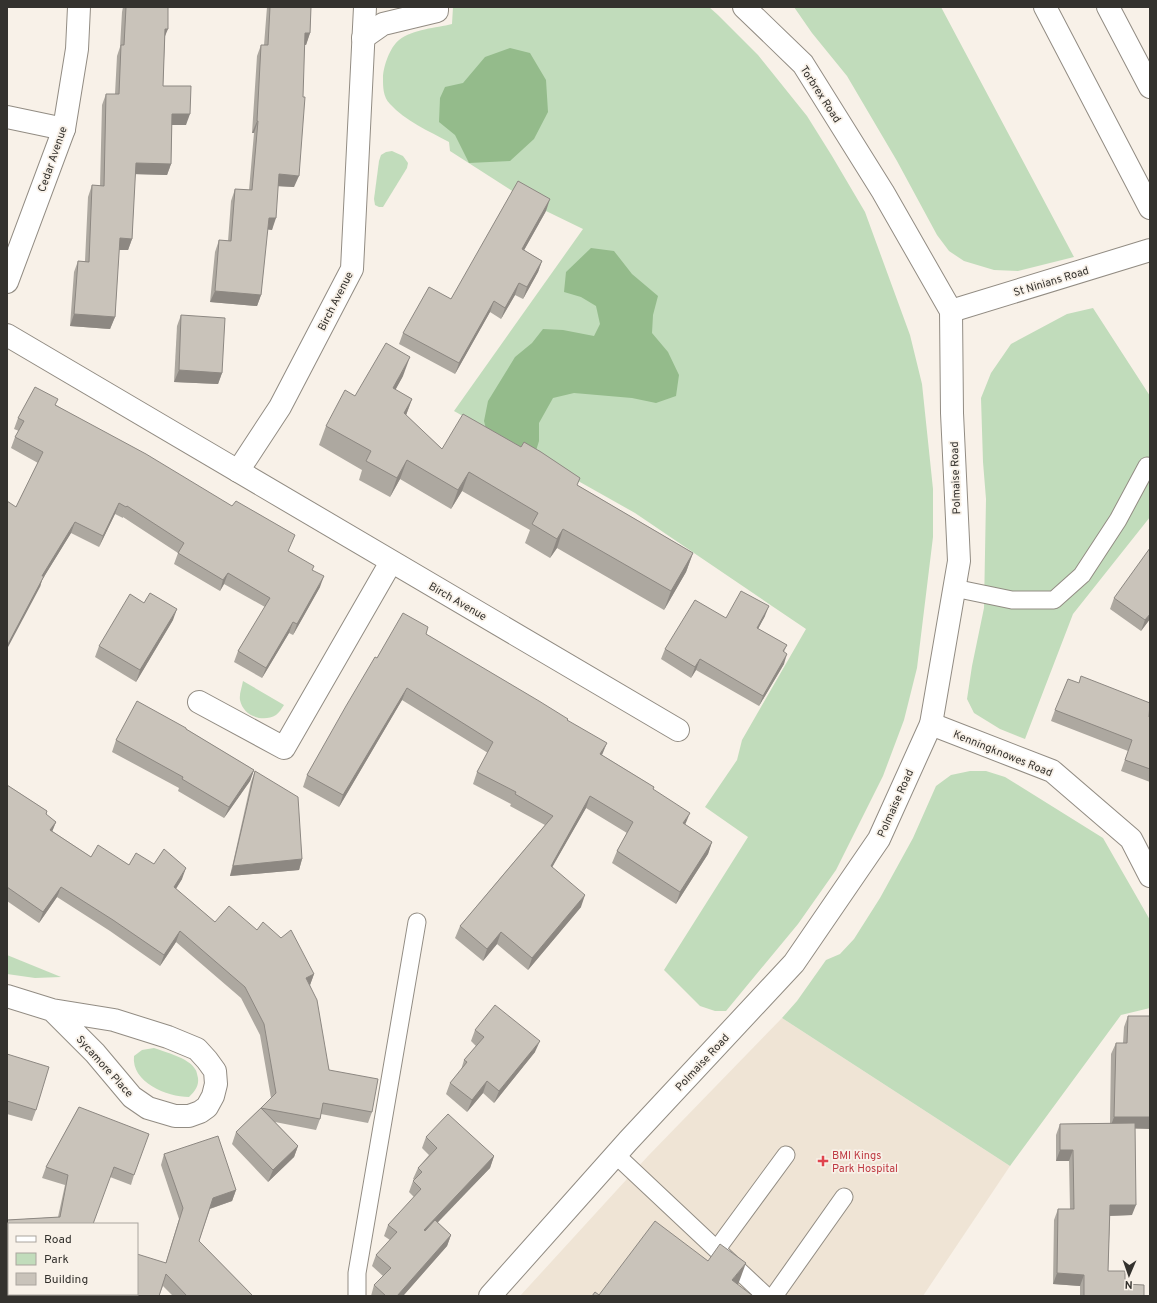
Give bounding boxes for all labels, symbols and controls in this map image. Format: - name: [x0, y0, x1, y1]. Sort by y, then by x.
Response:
- street label: Torbrex Road: [797, 63, 844, 126]
- street label: Cedar Avenue: [35, 125, 71, 194]
- street label: St Ninians Road: [1012, 264, 1091, 300]
- street label: Birch Avenue: [315, 269, 357, 333]
- street label: Polmaise Road: [948, 441, 964, 515]
- street label: Birch Avenue: [426, 580, 489, 624]
- street label: Kenningknowes Road: [951, 728, 1054, 780]
- street label: Polmaise Road: [875, 767, 917, 840]
- street label: Polmaise Road: [673, 1031, 733, 1094]
- street label: Sycamore Place: [73, 1033, 136, 1101]
- place label: BMI Kings Park Hospital: [832, 1149, 898, 1176]
- marker: BMI Kings Park Hospital: [817, 1155, 829, 1167]
- legend: [8, 1223, 138, 1295]
- text: Road: [44, 1232, 72, 1248]
- text: Park: [44, 1252, 69, 1268]
- north arrow: [1109, 1255, 1149, 1295]
- text: Building: [44, 1272, 88, 1288]
- text: N: [1124, 1277, 1133, 1291]

